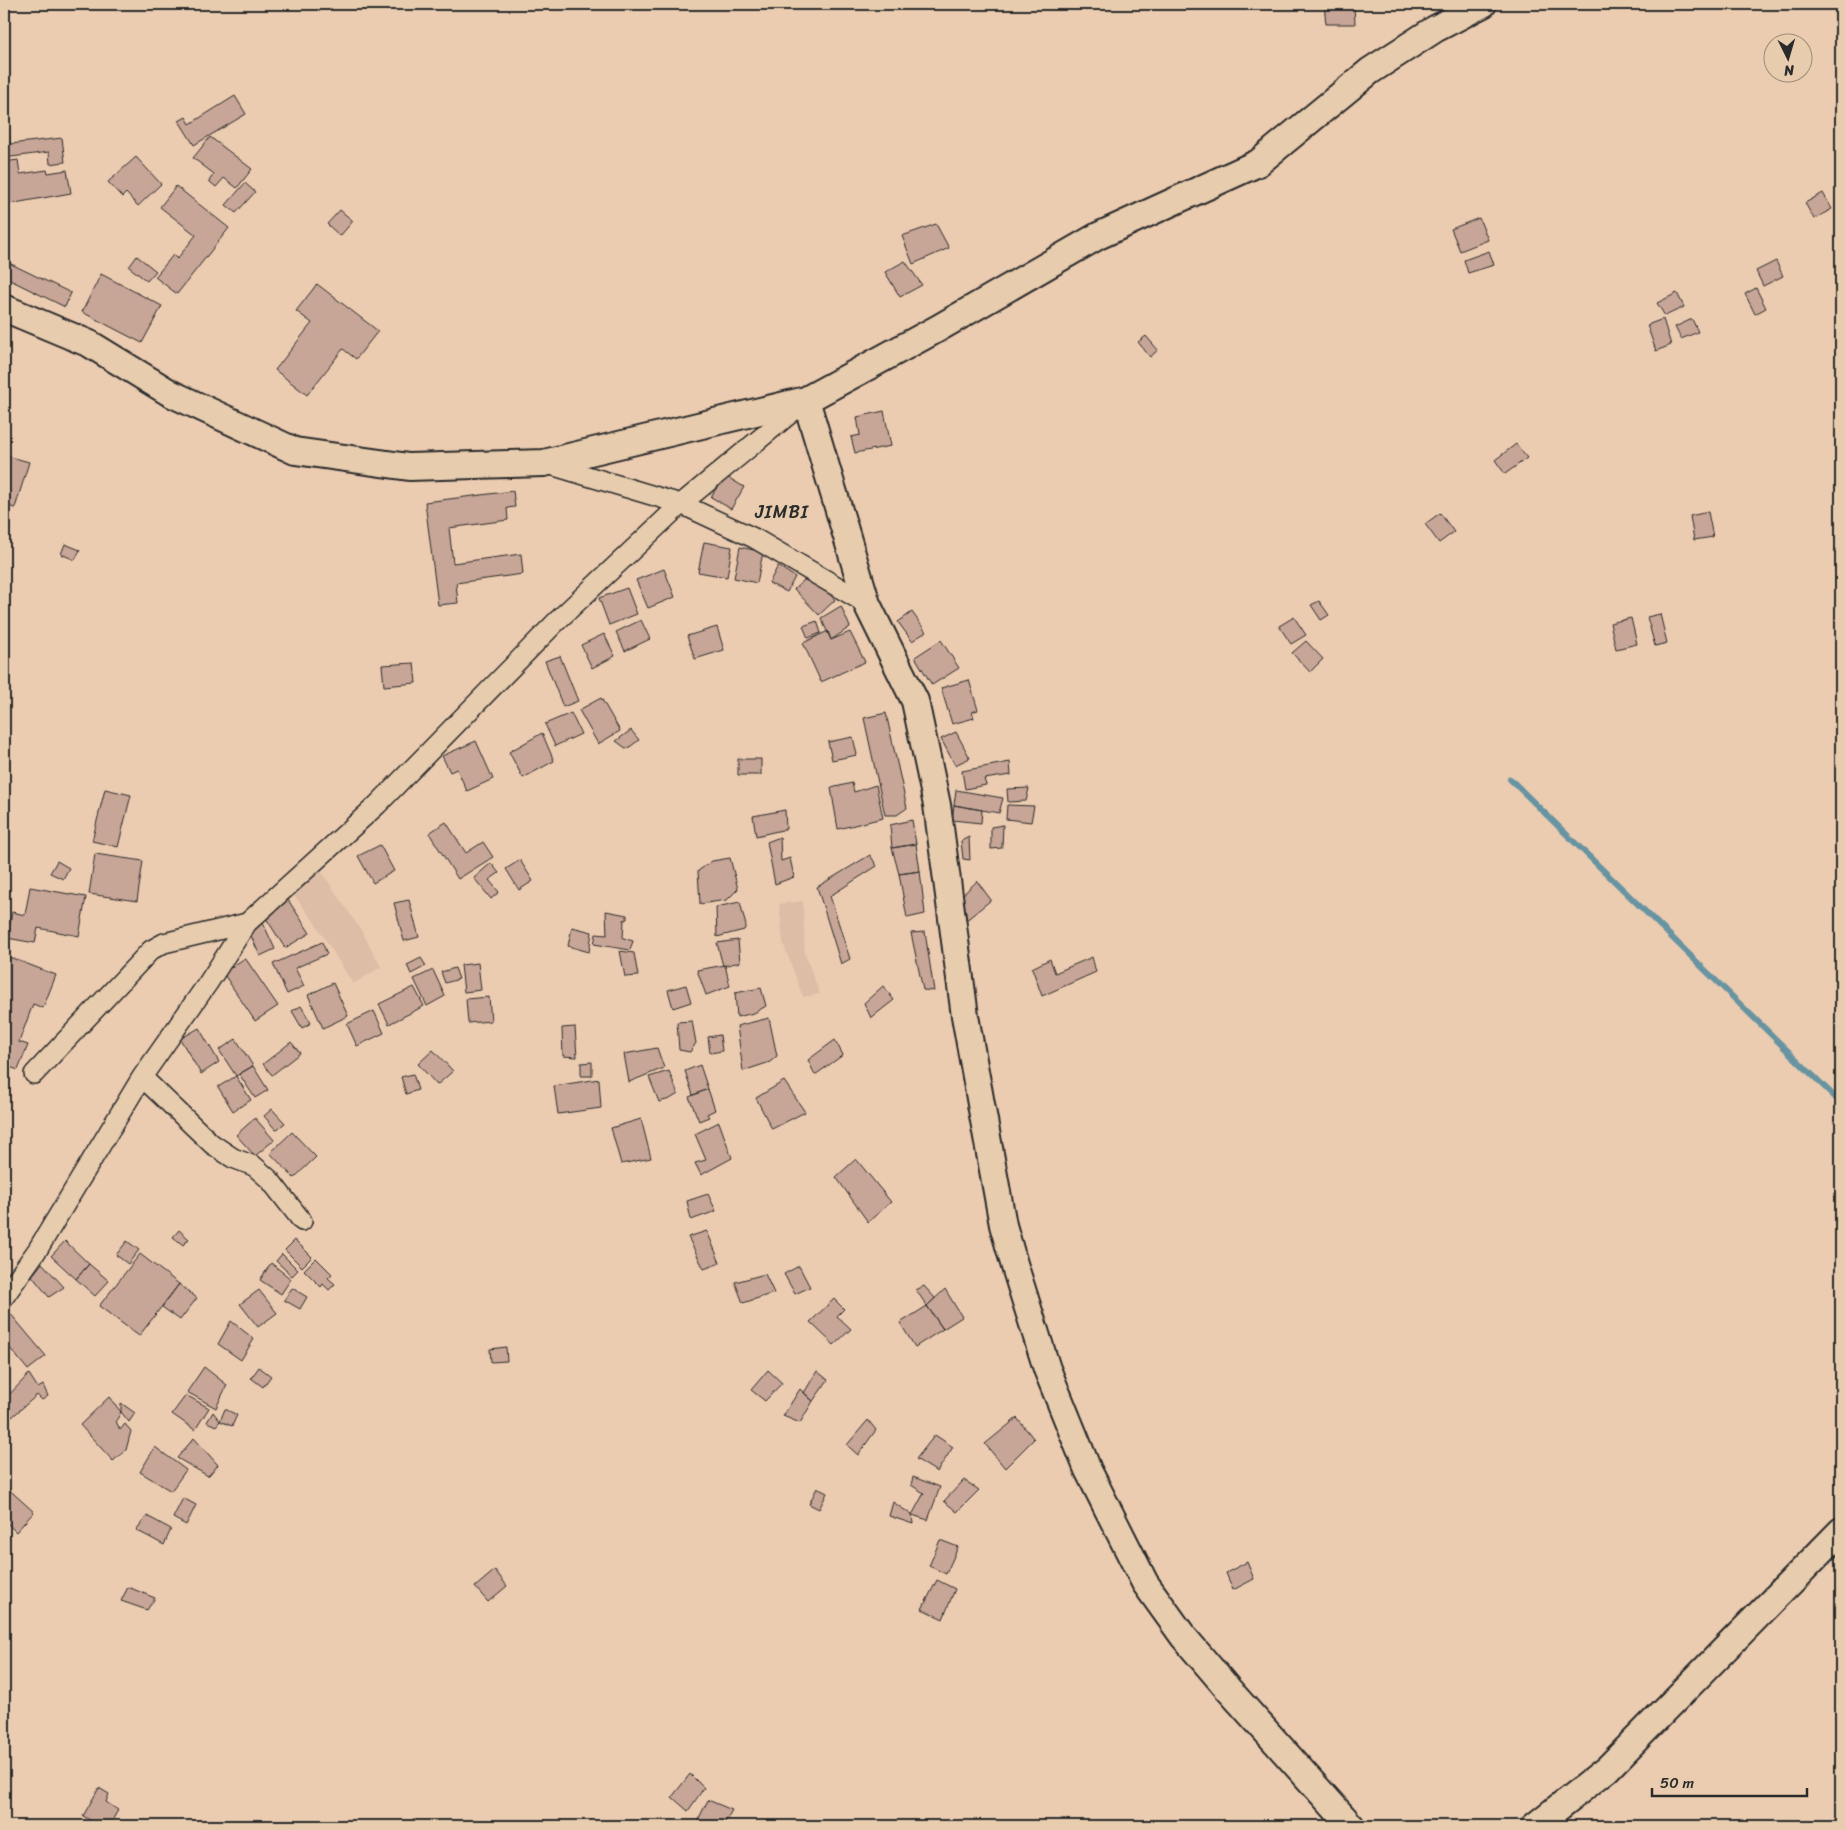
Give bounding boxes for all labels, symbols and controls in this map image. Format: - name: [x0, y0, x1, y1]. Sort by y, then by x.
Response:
- north arrow: [1762, 32, 1812, 82]
- text: N: [1783, 57, 1796, 83]
- district label: JIMBI: [754, 496, 810, 528]
- scale bar: [1652, 1765, 1808, 1797]
- text: 50 m: [1660, 1770, 1695, 1796]

